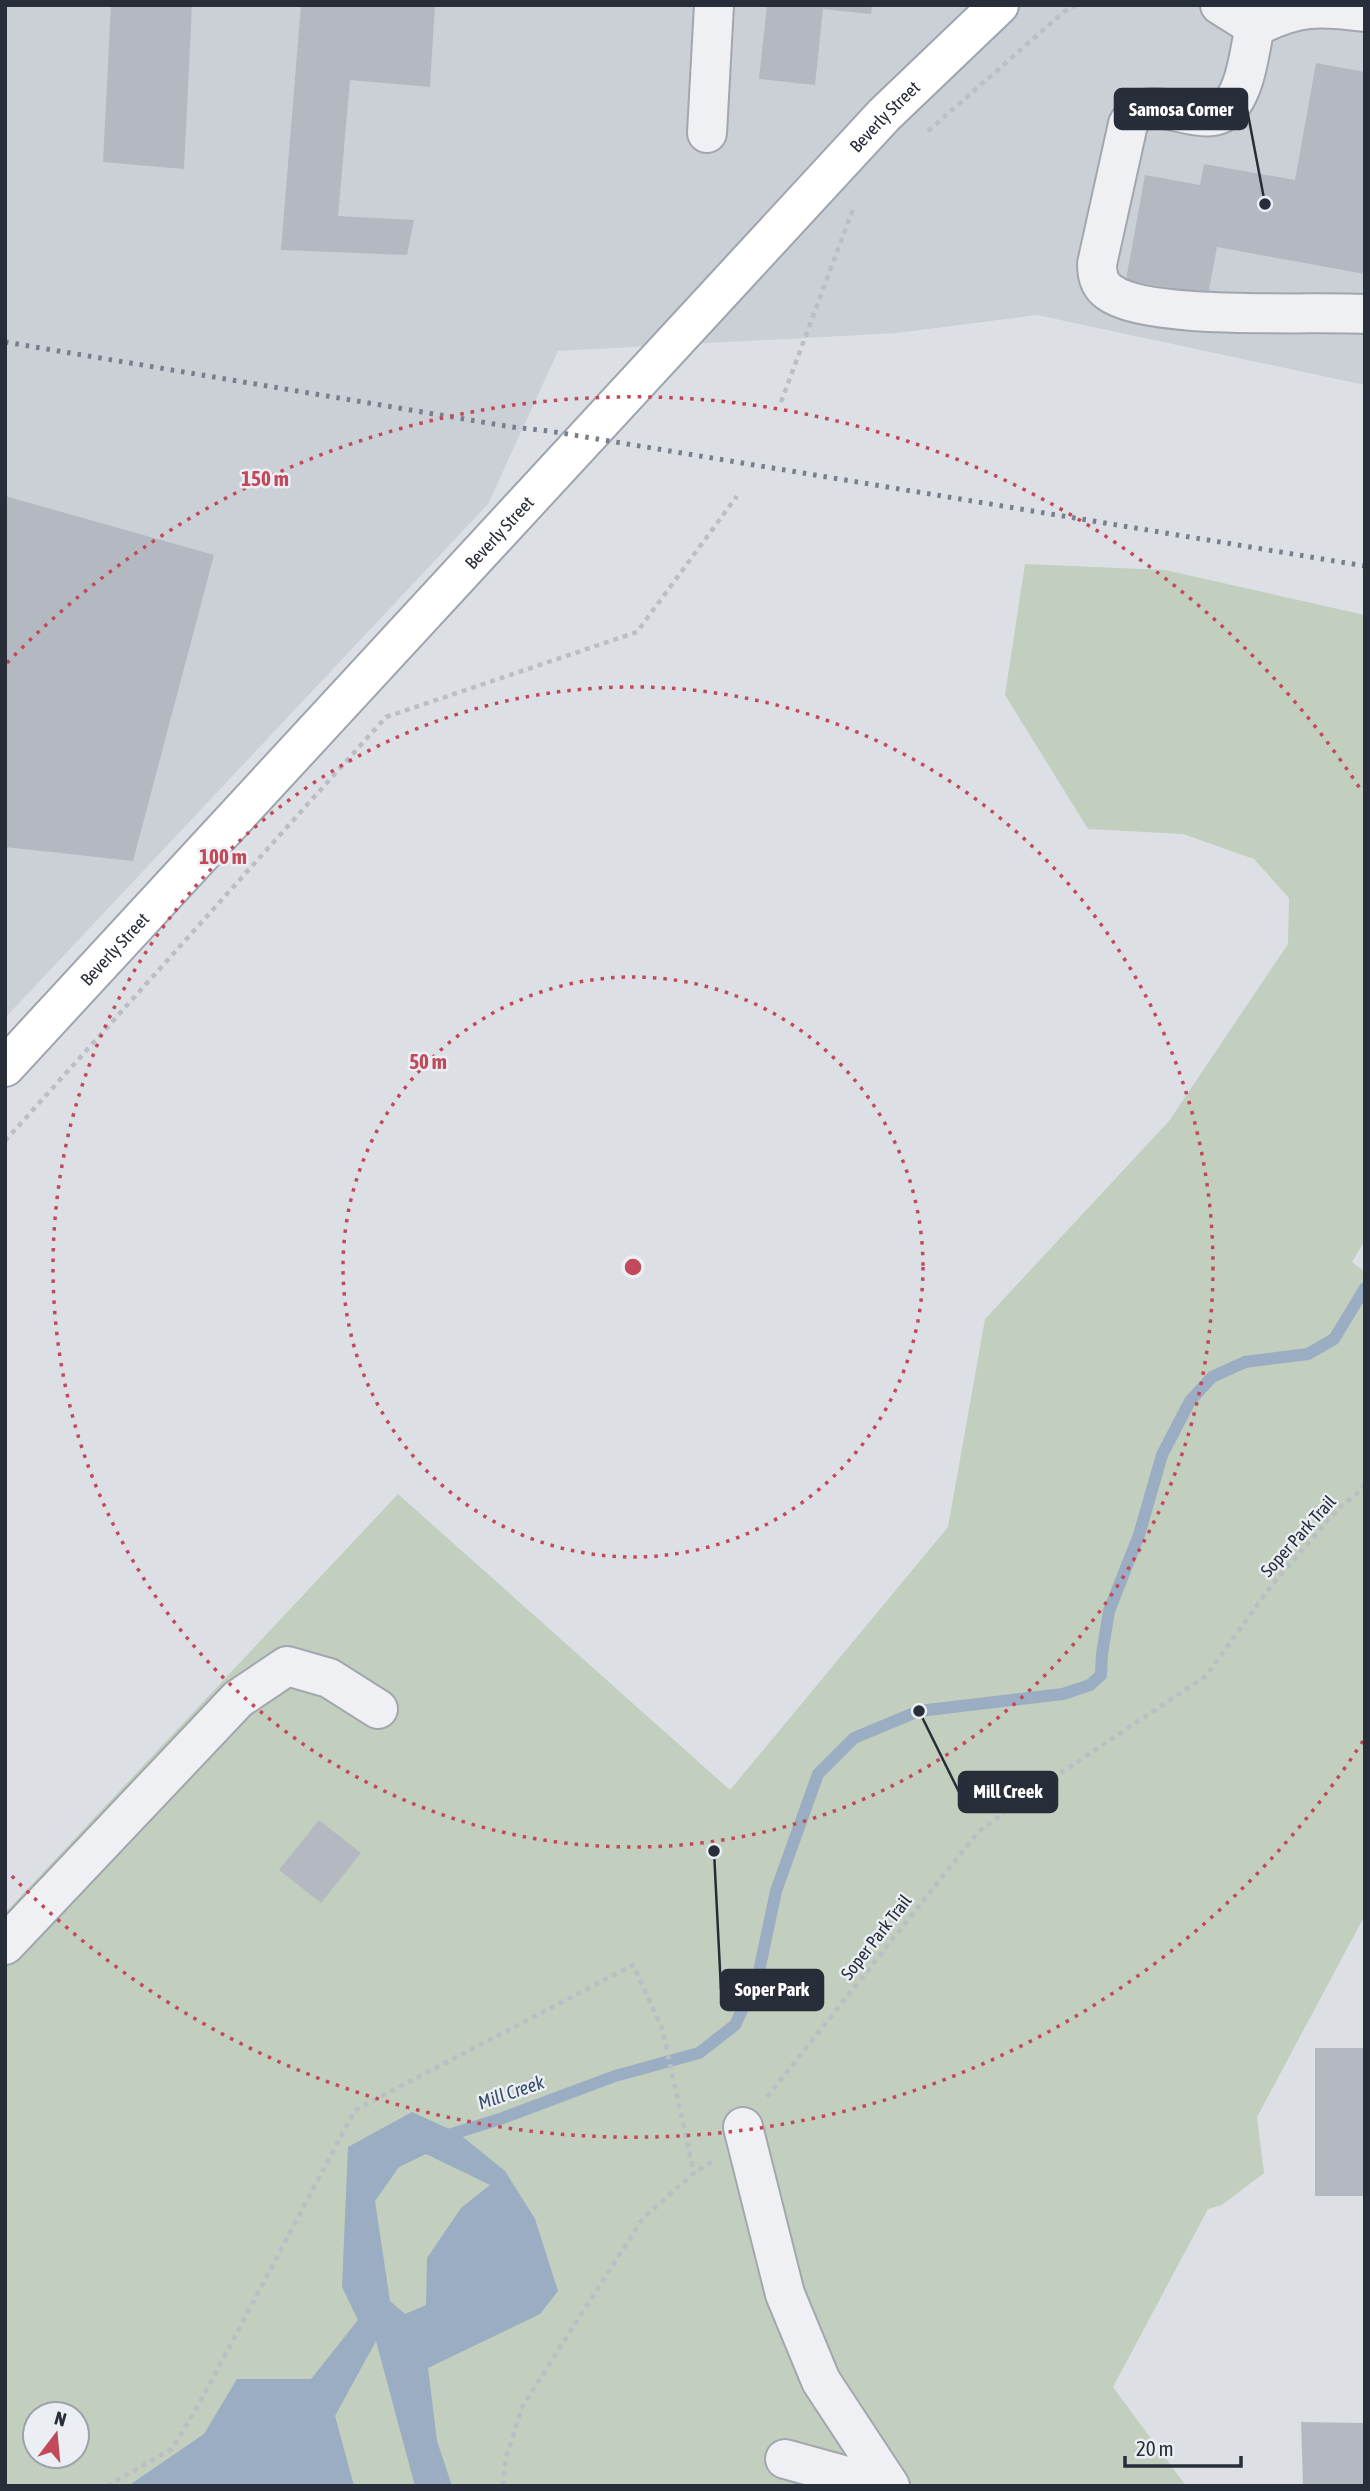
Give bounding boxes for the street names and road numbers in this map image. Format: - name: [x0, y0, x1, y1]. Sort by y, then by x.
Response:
- street label: Beverly Street: [845, 76, 924, 156]
- street label: Beverly Street: [460, 491, 538, 573]
- street label: Beverly Street: [76, 908, 153, 989]
- street label: Soper Park Trail: [1256, 1491, 1340, 1581]
- street label: Soper Park Trail: [836, 1890, 916, 1984]

